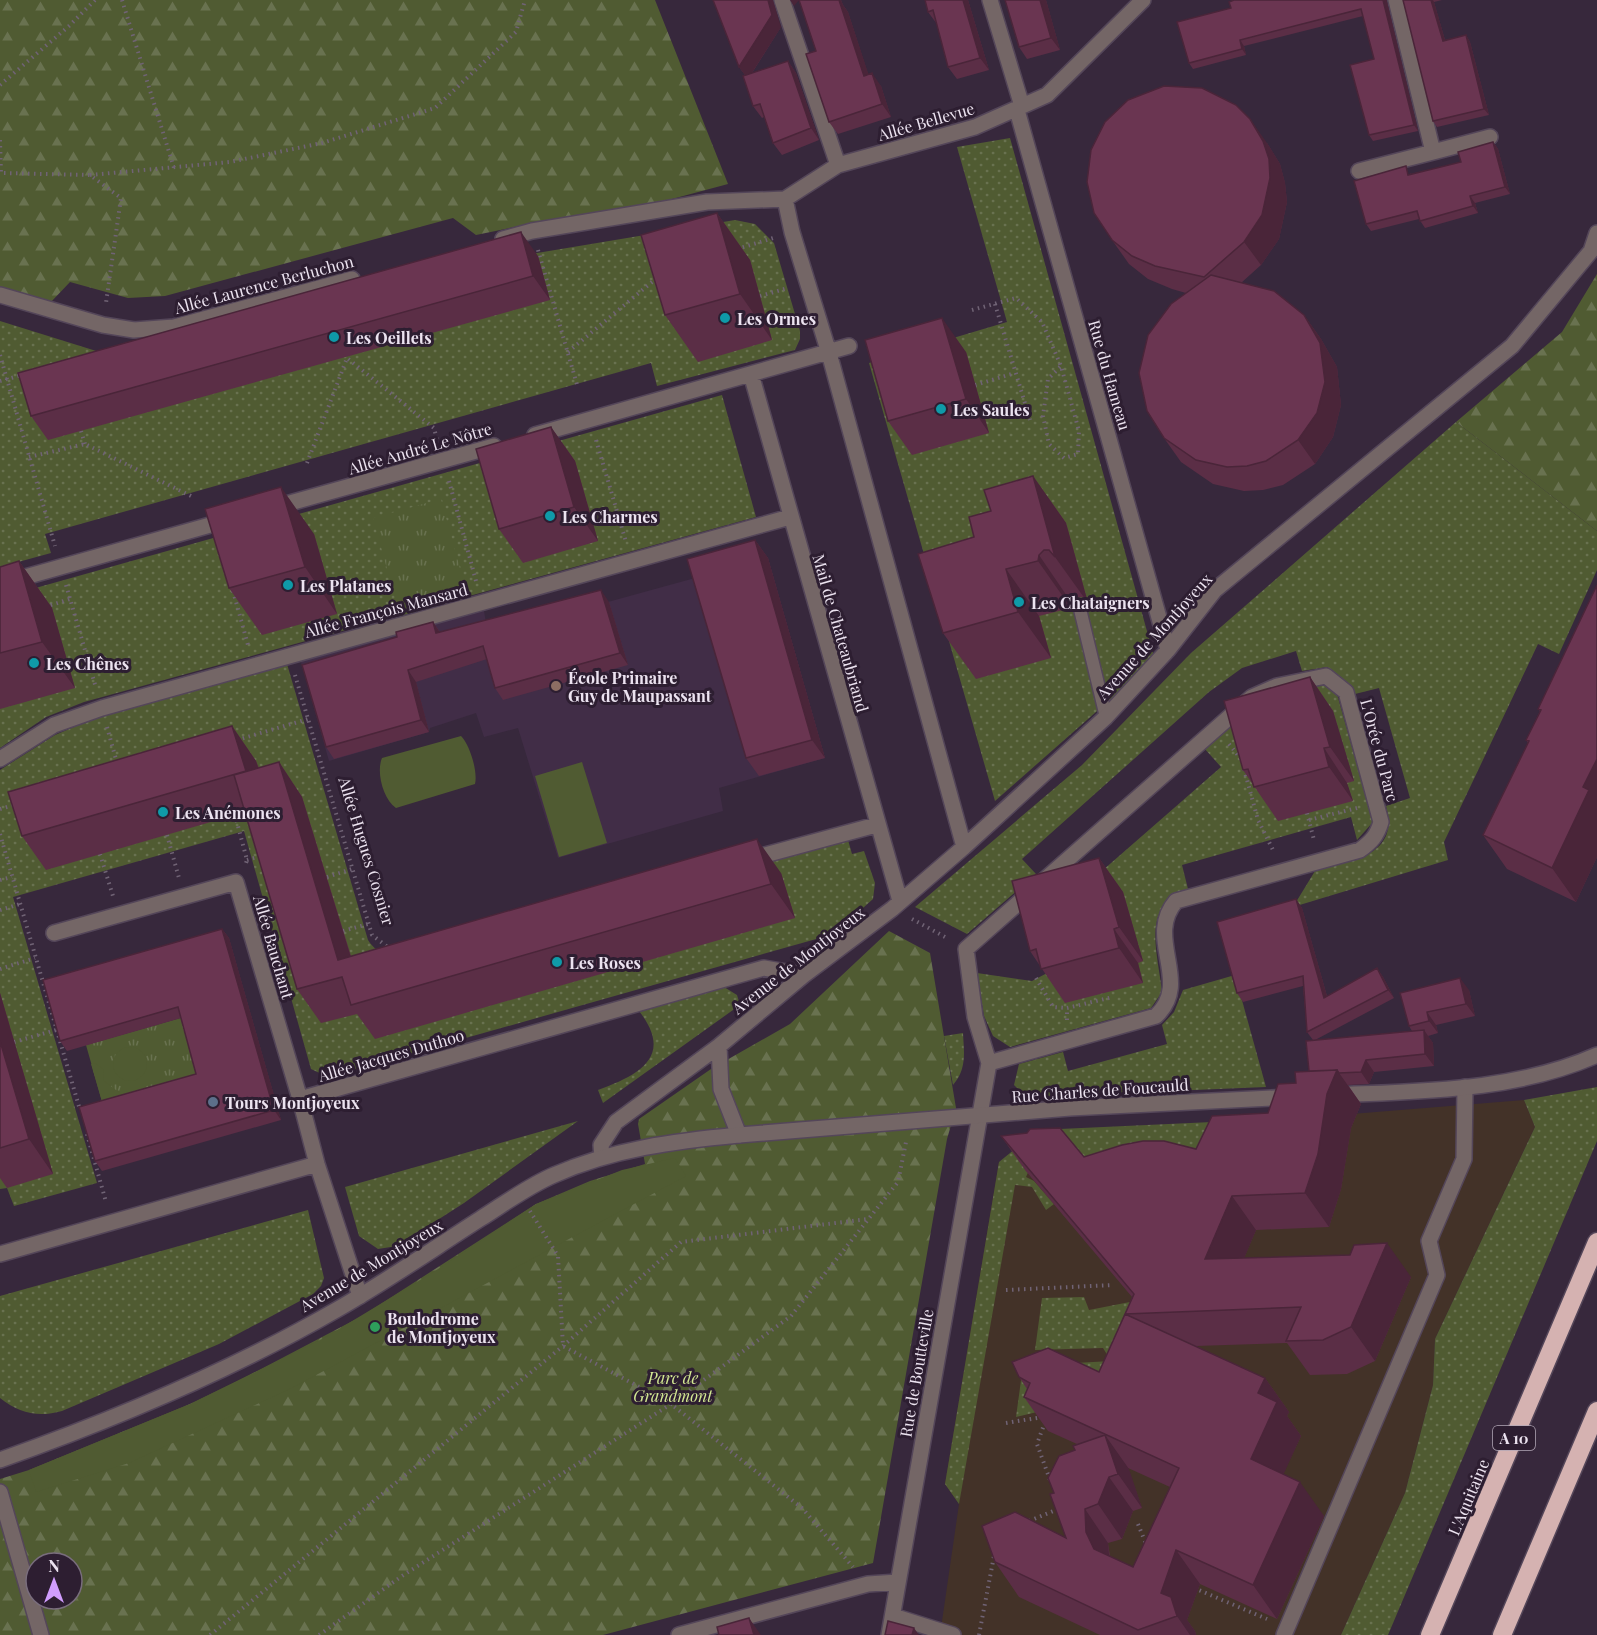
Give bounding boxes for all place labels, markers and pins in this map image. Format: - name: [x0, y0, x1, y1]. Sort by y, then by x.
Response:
- place label: Les Ormes: [737, 308, 816, 329]
- marker: Les Ormes: [718, 311, 732, 325]
- place label: Les Oeillets: [346, 327, 432, 348]
- marker: Les Oeillets: [327, 330, 341, 344]
- place label: Les Saules: [953, 399, 1030, 420]
- marker: Les Saules: [934, 402, 948, 416]
- place label: Les Charmes: [562, 506, 658, 527]
- marker: Les Charmes: [543, 509, 557, 523]
- place label: Les Platanes: [300, 575, 392, 596]
- marker: Les Platanes: [281, 578, 295, 592]
- place label: Les Chataigners: [1031, 592, 1150, 613]
- marker: Les Chataigners: [1012, 595, 1026, 609]
- place label: Les Chênes: [46, 653, 129, 674]
- marker: Les Chênes: [27, 656, 41, 670]
- place label: École Primaire Guy de Maupassant: [568, 667, 712, 706]
- marker: École Primaire Guy de Maupassant: [549, 679, 563, 693]
- place label: Les Anémones: [175, 802, 281, 823]
- marker: Les Anémones: [156, 805, 170, 819]
- place label: Les Roses: [569, 952, 641, 973]
- marker: Les Roses: [550, 955, 564, 969]
- place label: Tours Montjoyeux: [225, 1092, 360, 1113]
- marker: Tours Montjoyeux: [206, 1095, 220, 1109]
- place label: Boulodrome de Montjoyeux: [387, 1308, 496, 1347]
- marker: Boulodrome de Montjoyeux: [368, 1320, 382, 1334]

